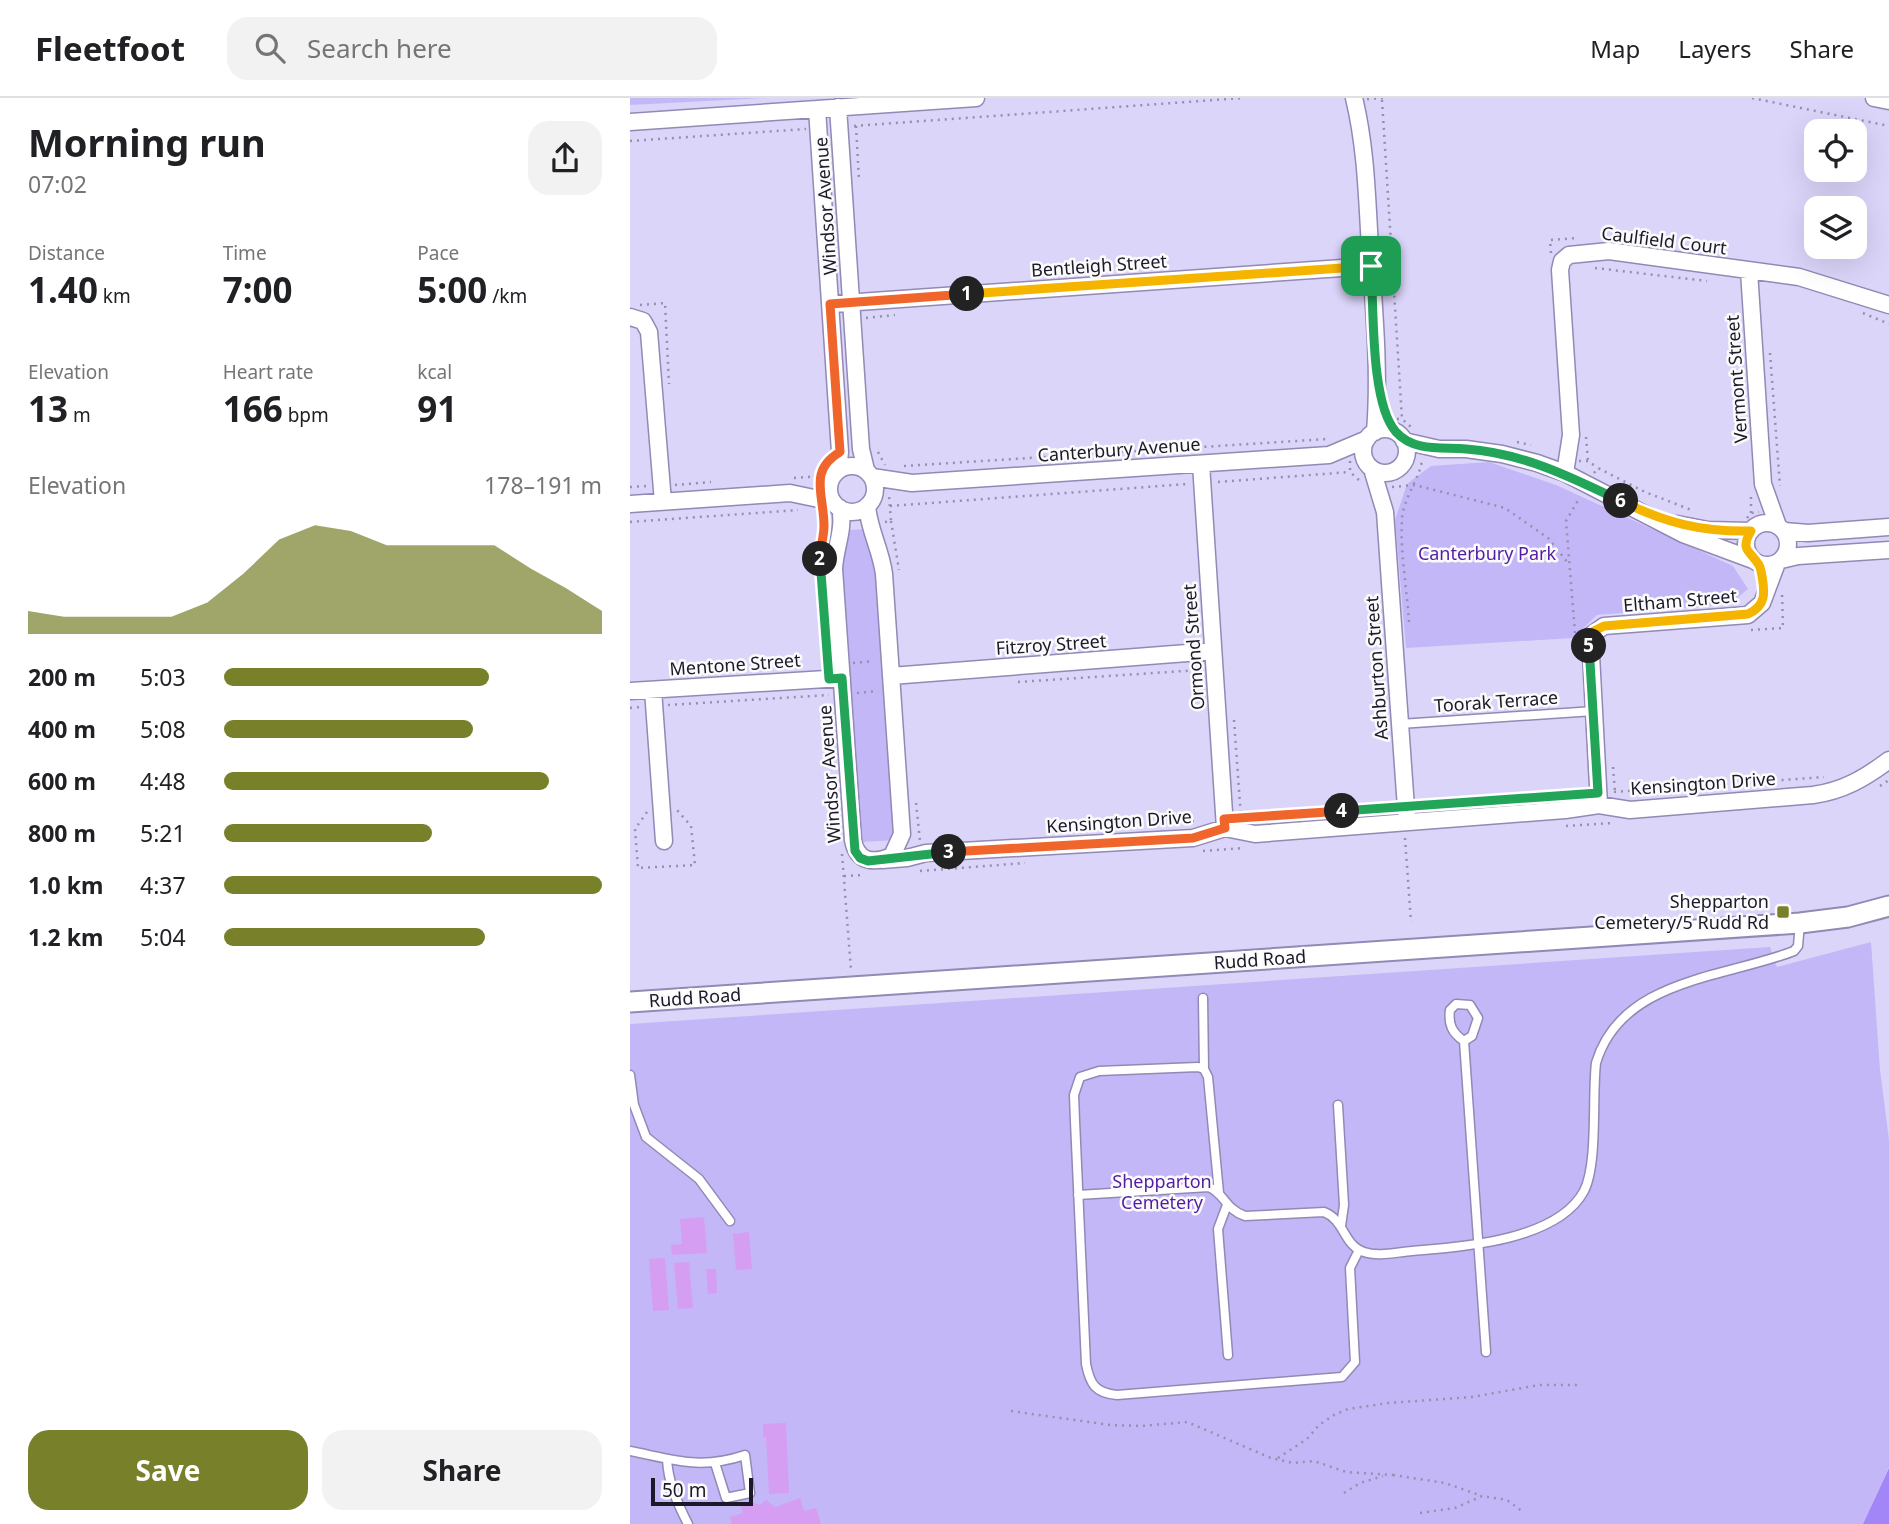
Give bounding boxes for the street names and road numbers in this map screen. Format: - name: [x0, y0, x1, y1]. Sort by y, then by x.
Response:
- street label: Windsor Avenue: [808, 136, 842, 276]
- street label: Caulfield Court: [1600, 220, 1729, 260]
- street label: Bentleigh Street: [1030, 248, 1168, 282]
- street label: Vermont Street: [1720, 314, 1752, 444]
- street label: Canterbury Avenue: [1037, 431, 1201, 467]
- street label: Ormond Street: [1177, 583, 1209, 711]
- street label: Eltham Street: [1622, 583, 1738, 617]
- street label: Ashburton Street: [1359, 595, 1393, 741]
- street label: Fitzroy Street: [995, 628, 1107, 660]
- street label: Mentone Street: [669, 647, 802, 681]
- street label: Toorak Terrace: [1433, 685, 1559, 717]
- street label: Windsor Avenue: [812, 704, 846, 844]
- street label: Kensington Drive: [1629, 766, 1776, 800]
- street label: Kensington Drive: [1045, 804, 1192, 838]
- street label: Rudd Road: [1213, 944, 1307, 974]
- street label: Rudd Road: [648, 982, 742, 1012]

